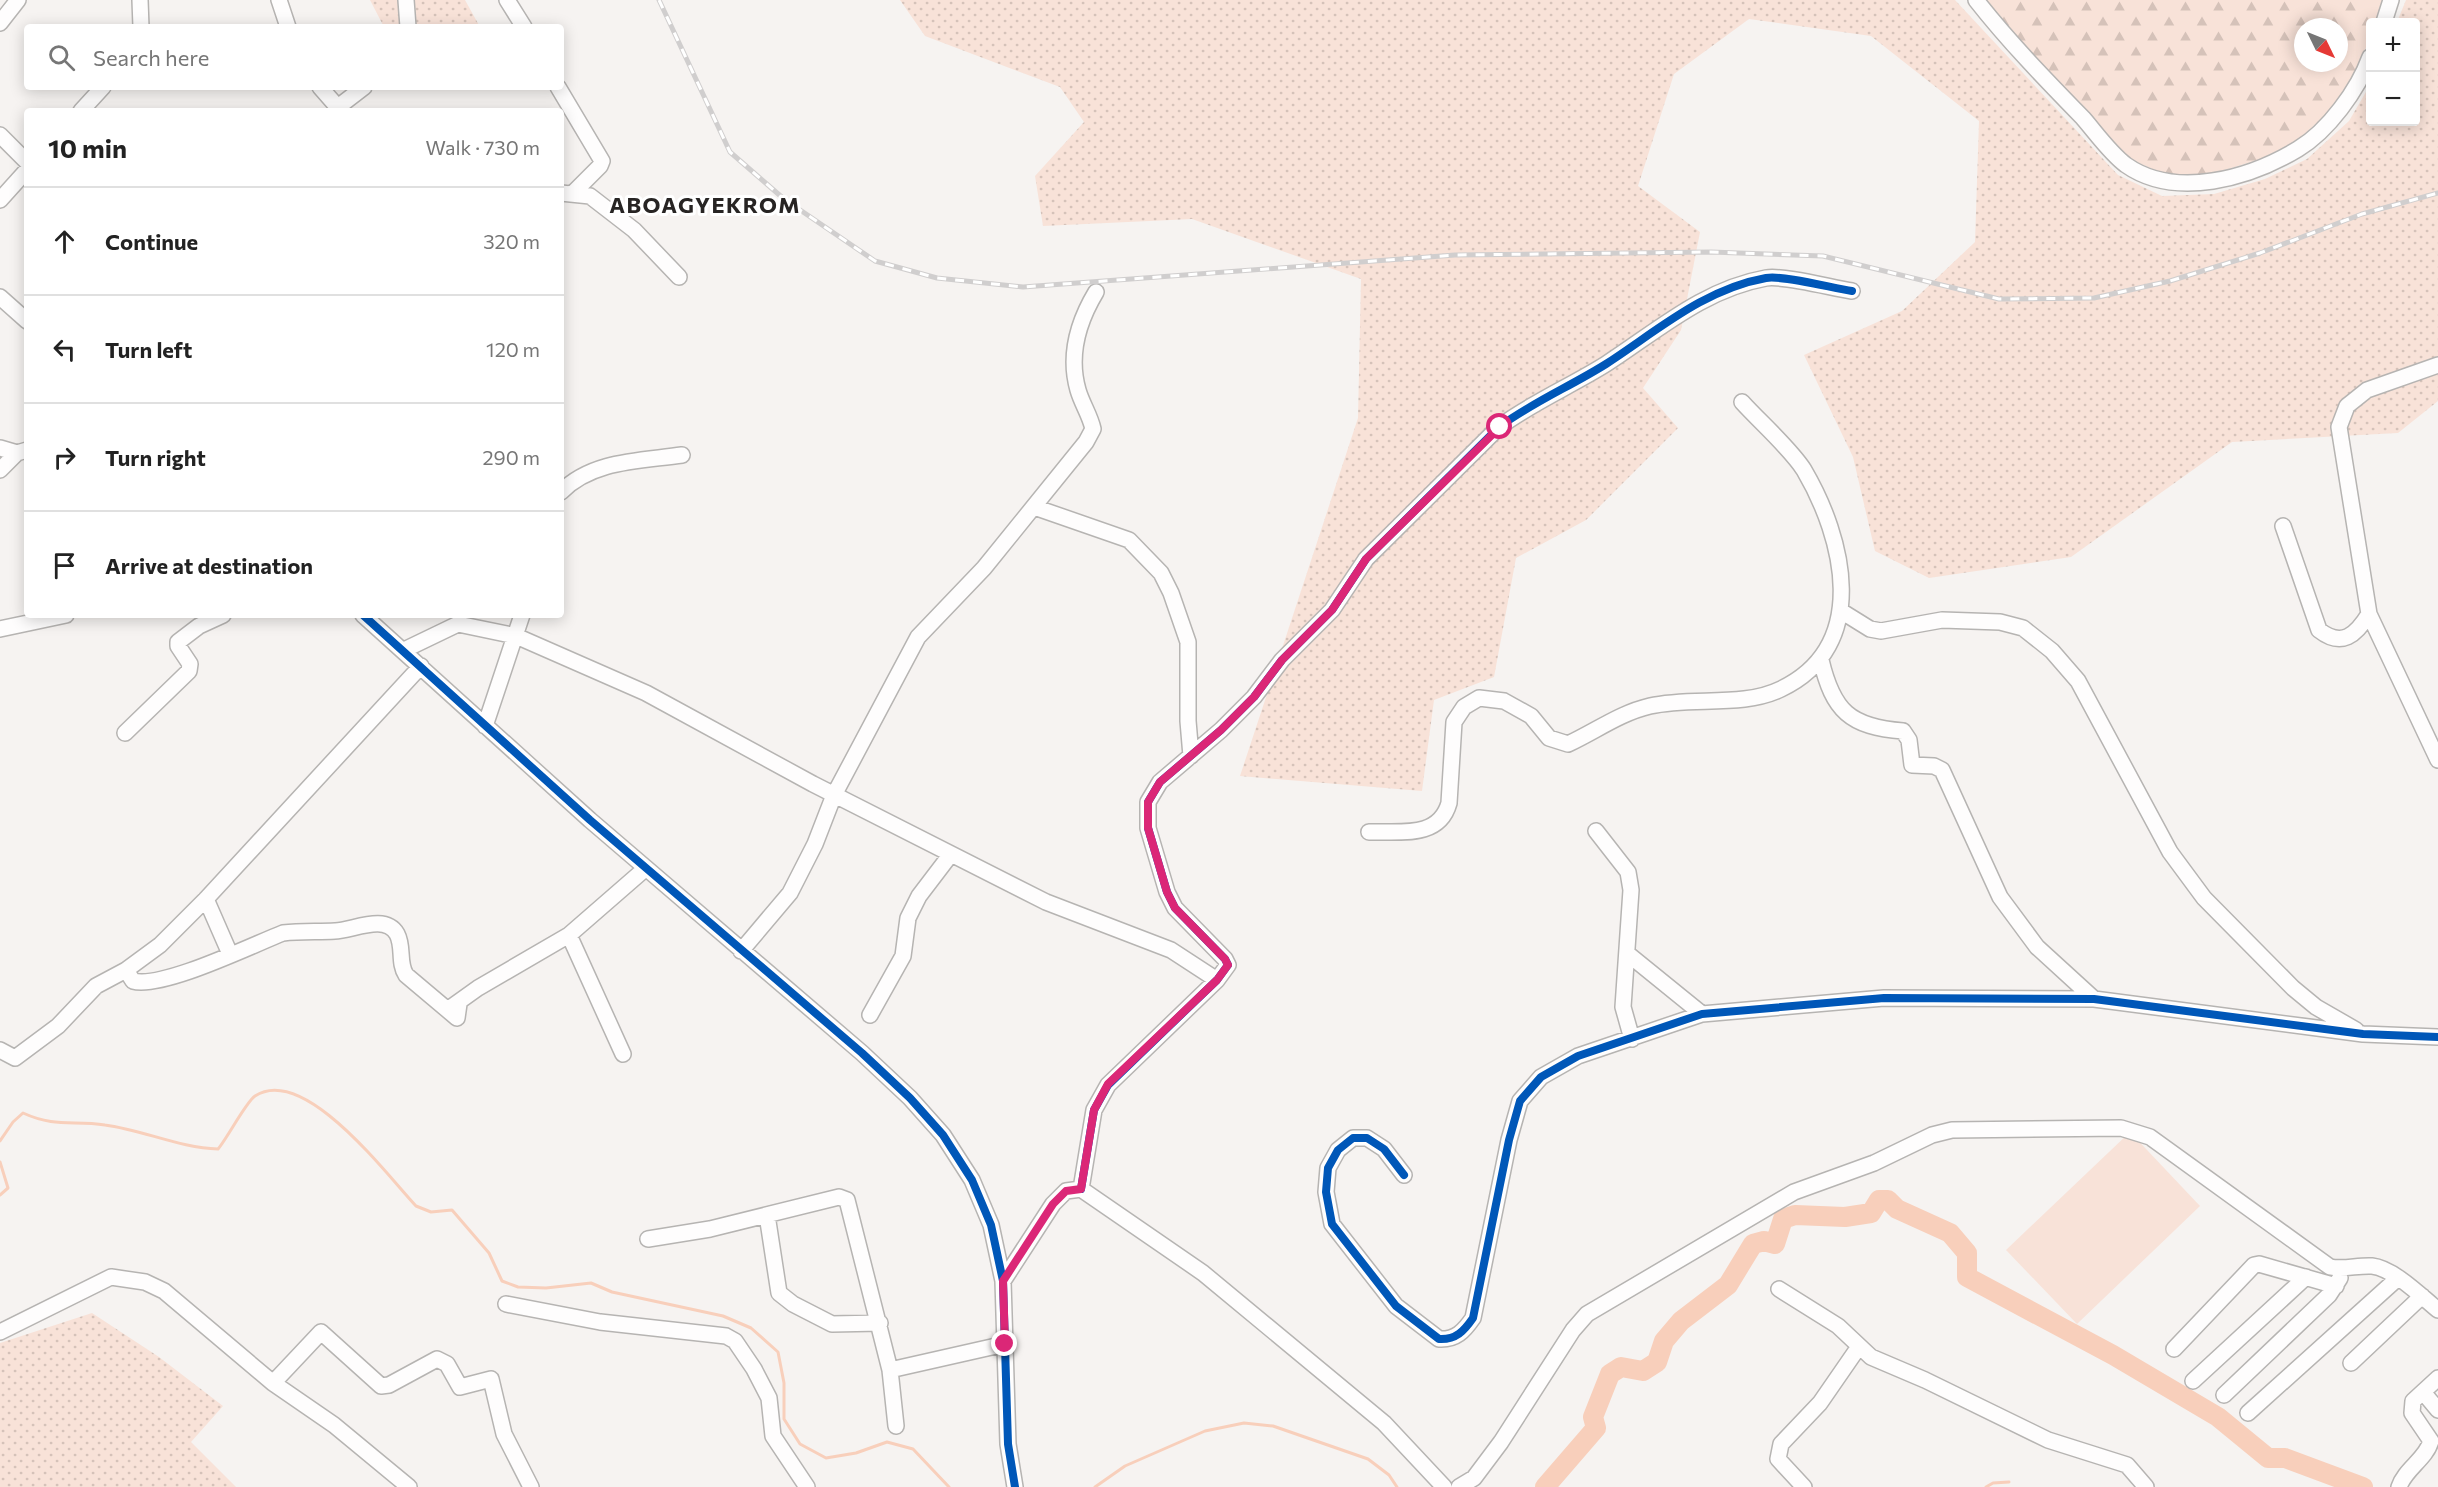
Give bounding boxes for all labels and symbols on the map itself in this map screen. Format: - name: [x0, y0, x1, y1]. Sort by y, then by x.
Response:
- north arrow: [2294, 18, 2348, 72]
- district label: ABOAGYEKROM: [609, 191, 801, 218]
- route start: [1486, 413, 1512, 439]
- route end: [991, 1330, 1017, 1356]

